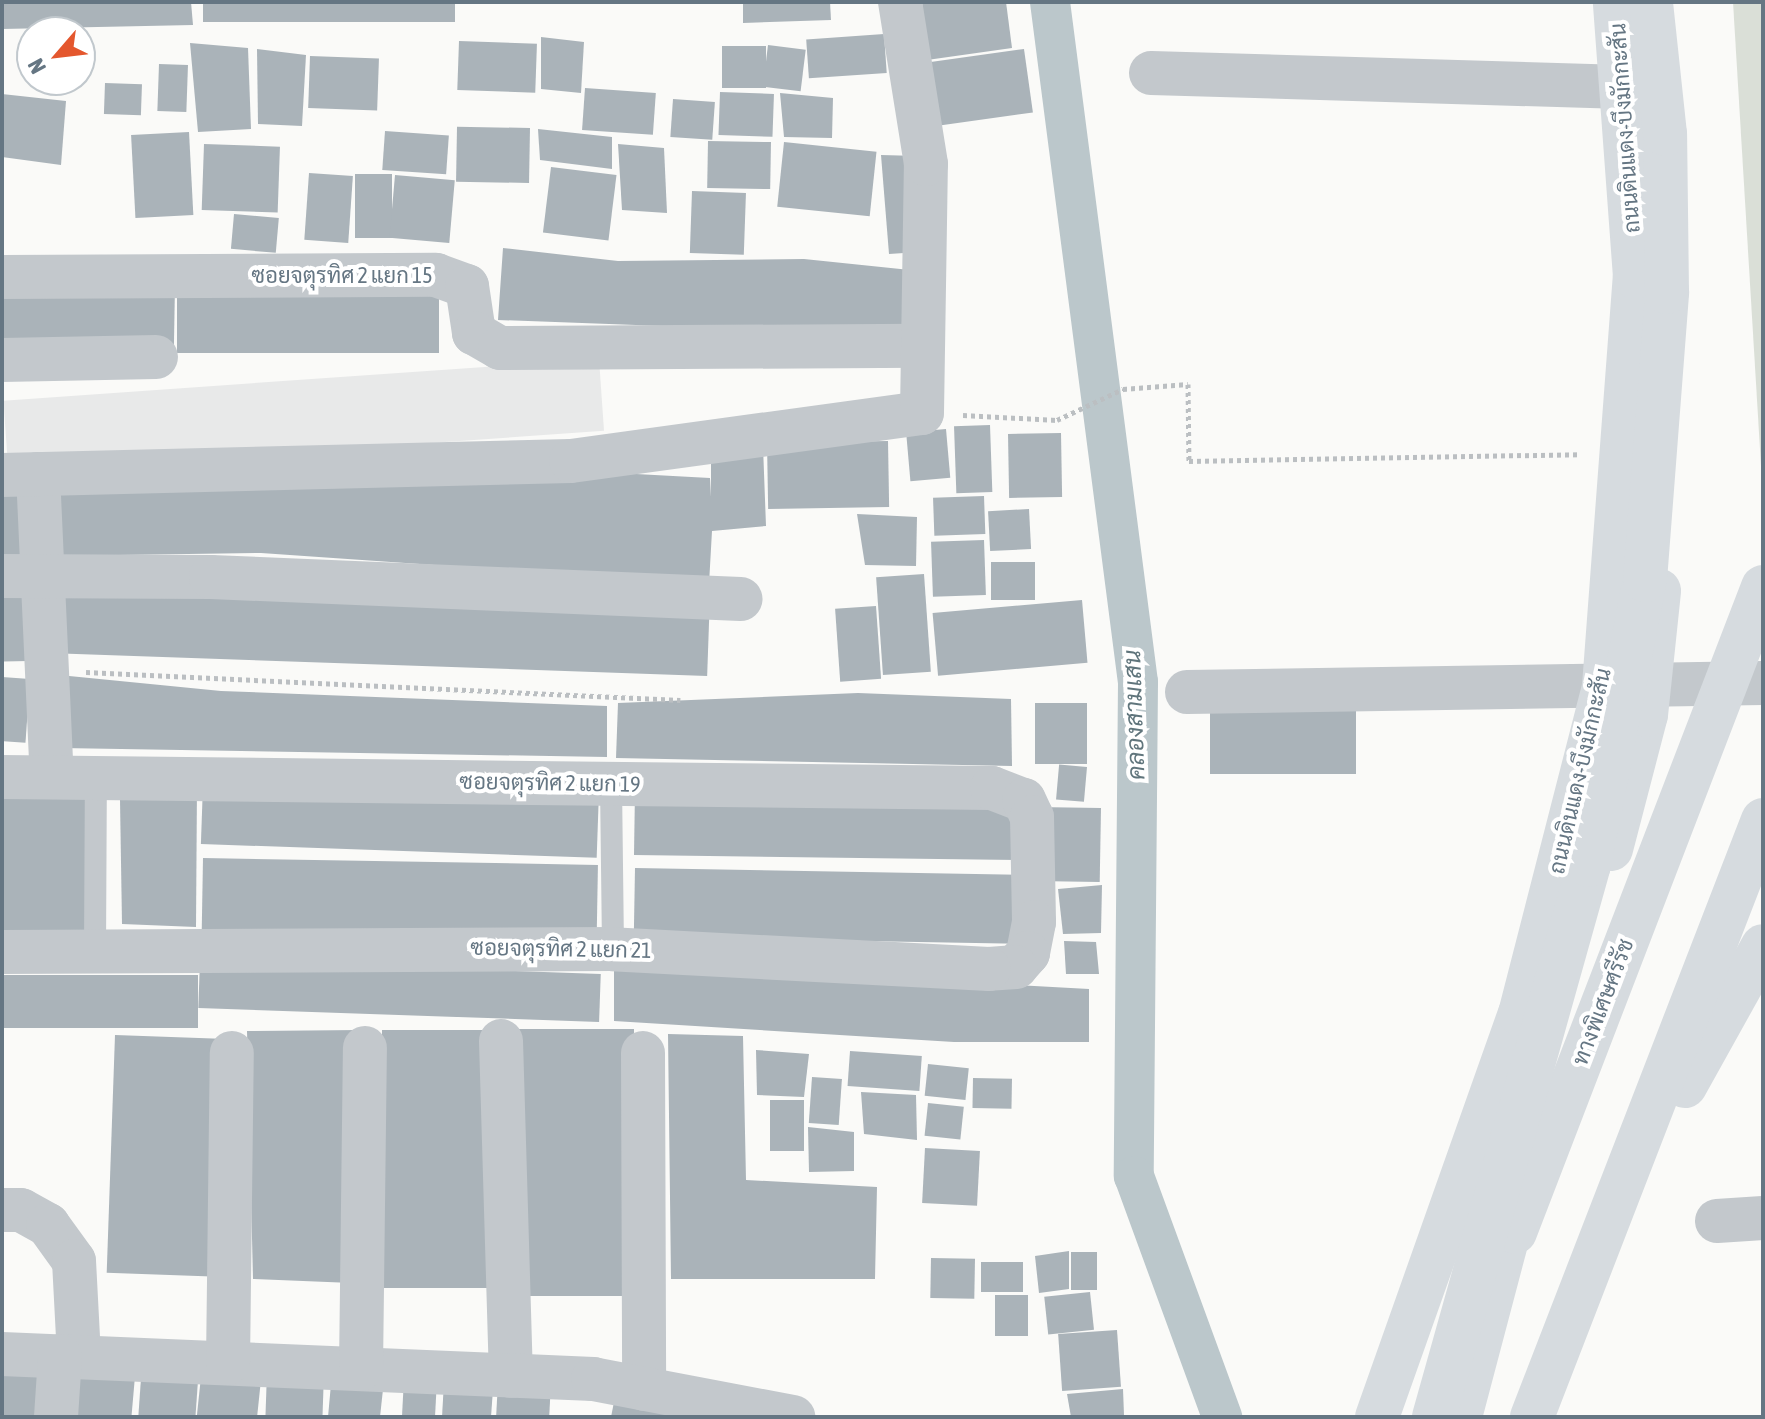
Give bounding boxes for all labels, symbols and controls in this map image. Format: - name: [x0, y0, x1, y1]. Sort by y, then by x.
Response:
- north arrow: [16, 16, 96, 96]
- street label: ถนนดินแดง-บึงมักกะสัน: [1604, 22, 1646, 234]
- text: N: [22, 54, 51, 78]
- street label: ซอยจตุรทิศ 2 แยก 15: [251, 263, 433, 289]
- water label: คลองสามเสน: [1117, 649, 1151, 781]
- street label: ถนนดินแดง-บึงมักกะสัน: [1543, 665, 1617, 877]
- street label: ซอยจตุรทิศ 2 แยก 19: [459, 768, 641, 798]
- street label: ซอยจตุรทิศ 2 แยก 21: [470, 934, 652, 964]
- street label: ทางพิเศษศรีรัช: [1567, 935, 1639, 1069]

